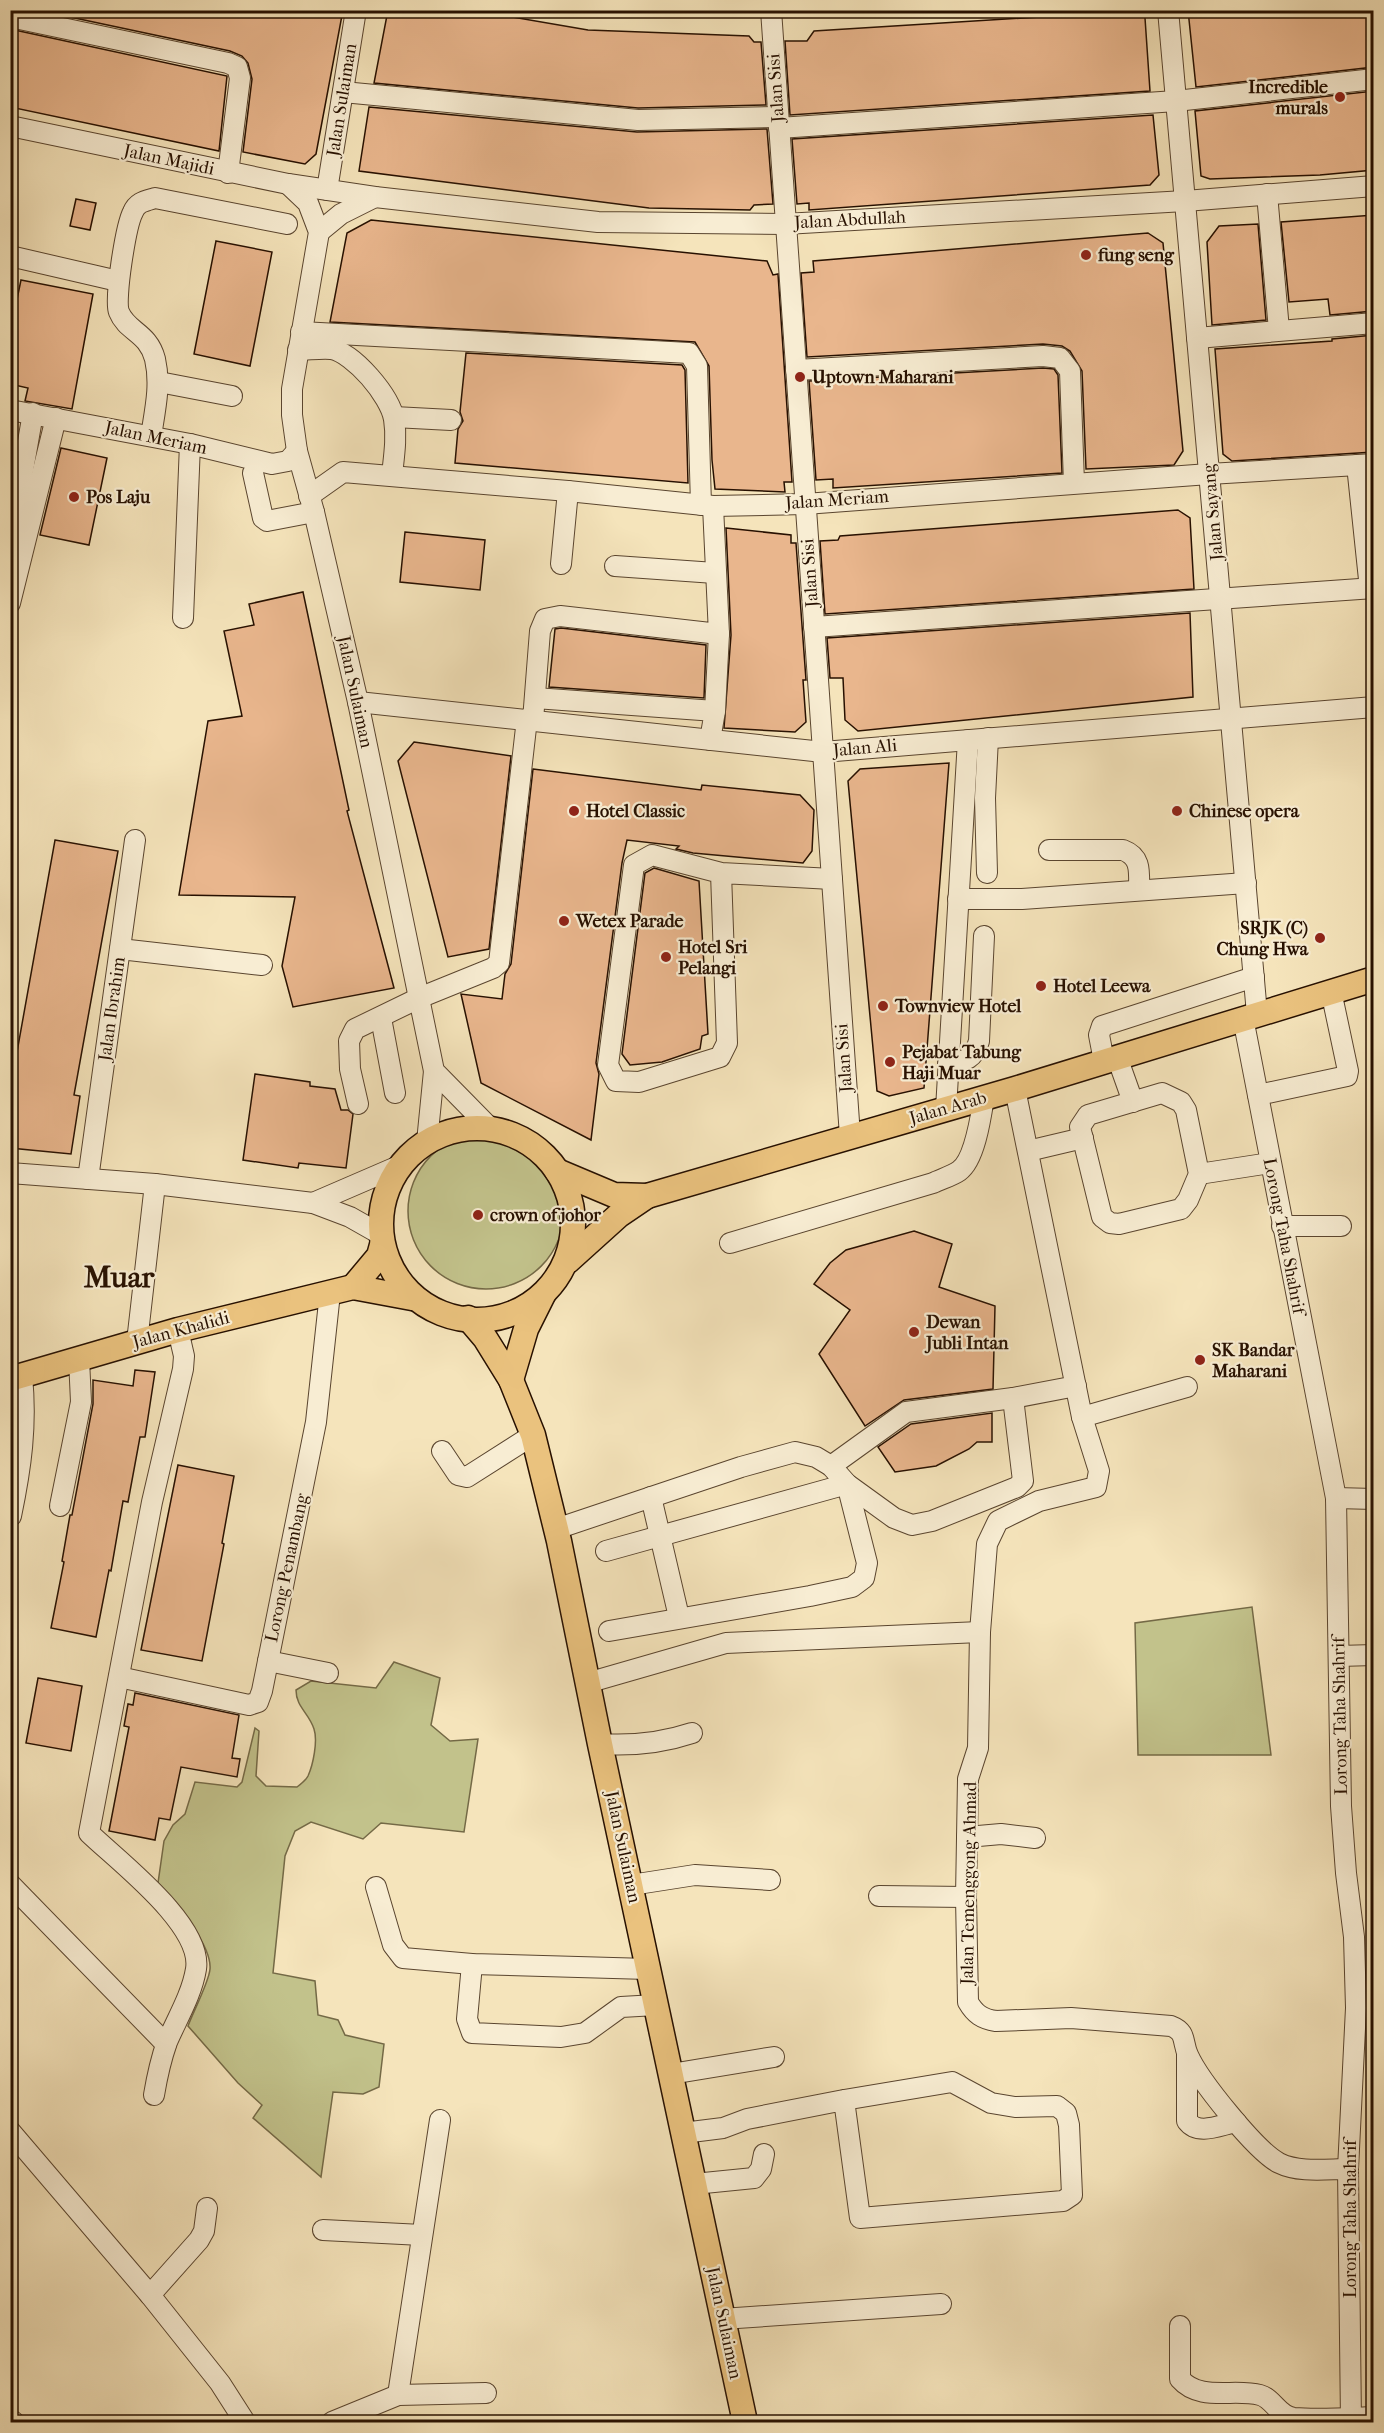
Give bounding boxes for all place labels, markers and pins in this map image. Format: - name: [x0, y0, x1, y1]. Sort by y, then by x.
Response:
- place label: Incredible murals: [1248, 77, 1328, 119]
- marker: Incredible murals: [1333, 90, 1347, 104]
- place label: fung seng: [1097, 245, 1175, 266]
- marker: fung seng: [1079, 248, 1093, 262]
- place label: Uptown Maharani: [811, 367, 954, 388]
- marker: Uptown Maharani: [793, 370, 807, 384]
- place label: Pos Laju: [86, 487, 151, 508]
- marker: Pos Laju: [67, 490, 81, 504]
- place label: Hotel Classic: [586, 801, 685, 822]
- place label: Chinese opera: [1189, 801, 1300, 822]
- marker: Hotel Classic: [567, 804, 581, 818]
- marker: Chinese opera: [1170, 804, 1184, 818]
- place label: Wetex Parade: [575, 911, 684, 932]
- marker: Wetex Parade: [557, 914, 571, 928]
- place label: SRJK (C) Chung Hwa: [1217, 918, 1309, 960]
- marker: SRJK (C) Chung Hwa: [1313, 931, 1327, 945]
- place label: Hotel Sri Pelangi: [678, 937, 748, 979]
- marker: Hotel Sri Pelangi: [659, 950, 673, 964]
- place label: Hotel Leewa: [1053, 976, 1151, 997]
- marker: Hotel Leewa: [1034, 979, 1048, 993]
- place label: Townview Hotel: [894, 996, 1022, 1017]
- marker: Townview Hotel: [876, 999, 890, 1013]
- place label: Pejabat Tabung Haji Muar: [902, 1042, 1022, 1084]
- marker: Pejabat Tabung Haji Muar: [883, 1055, 897, 1069]
- place label: crown of johor: [490, 1205, 601, 1226]
- marker: crown of johor: [471, 1208, 485, 1222]
- place label: Dewan Jubli Intan: [924, 1312, 1009, 1354]
- marker: Dewan Jubli Intan: [907, 1325, 921, 1339]
- place label: SK Bandar Maharani: [1211, 1340, 1295, 1382]
- marker: SK Bandar Maharani: [1193, 1353, 1207, 1367]

